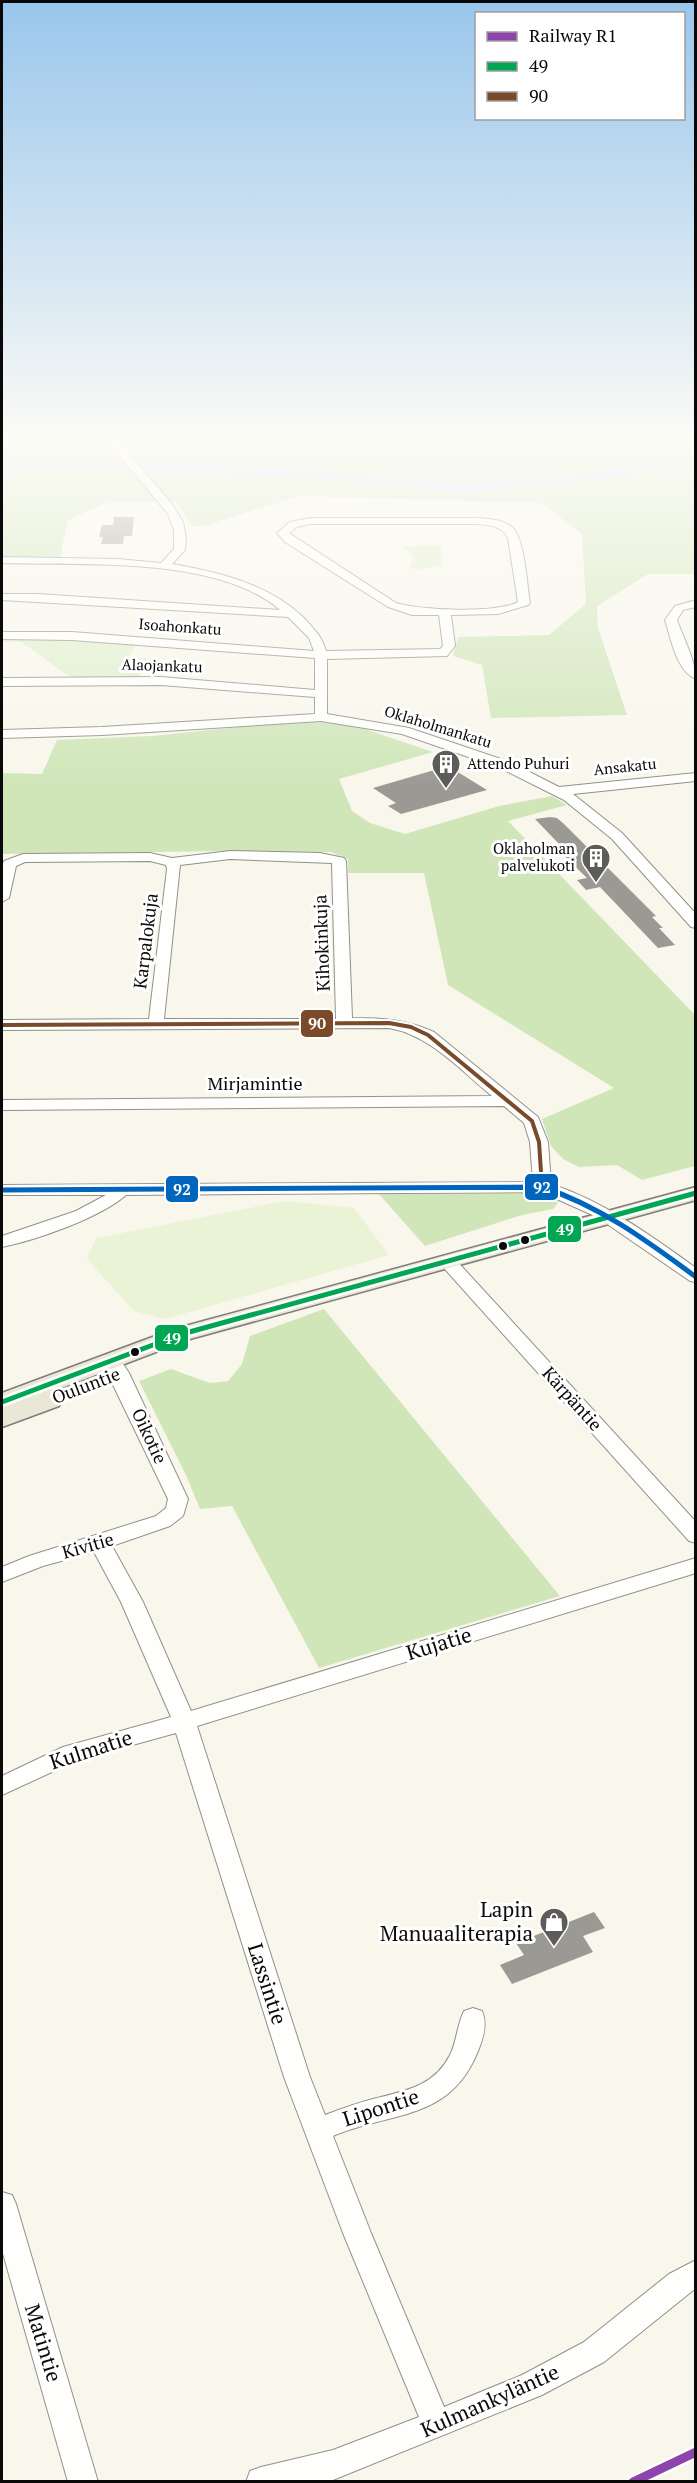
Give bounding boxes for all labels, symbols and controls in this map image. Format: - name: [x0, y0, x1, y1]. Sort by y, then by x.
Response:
- legend: [475, 12, 685, 120]
- text: Railway R1: [529, 23, 617, 47]
- text: 49: [529, 53, 548, 77]
- text: 90: [529, 83, 548, 107]
- street label: Isoahonkatu: [138, 613, 223, 639]
- street label: Alaojankatu: [121, 654, 203, 676]
- street label: Oklaholmankatu: [382, 700, 495, 752]
- building icon: Attendo Puhuri: [430, 748, 462, 790]
- place label: Attendo Puhuri: [467, 753, 570, 773]
- street label: Ansakatu: [593, 753, 658, 779]
- place label: Oklaholman palvelukoti: [493, 838, 575, 875]
- building icon: Oklaholman palvelukoti: [580, 842, 612, 884]
- street label: Karpalokuja: [127, 892, 163, 990]
- street label: Kihokinkuja: [307, 894, 335, 992]
- line badge: 90: [300, 1009, 334, 1038]
- text: 90: [308, 1012, 326, 1034]
- street label: Mirjamintie: [207, 1071, 303, 1095]
- line badge: 92: [524, 1173, 559, 1201]
- line badge: 92: [165, 1175, 199, 1203]
- text: 92: [533, 1176, 551, 1198]
- text: 92: [173, 1178, 191, 1200]
- line badge: 49: [547, 1215, 582, 1243]
- text: 49: [556, 1218, 574, 1240]
- unlabelled marker: [519, 1234, 531, 1246]
- unlabelled marker: [497, 1240, 509, 1252]
- line badge: 49: [154, 1324, 189, 1352]
- text: 49: [163, 1327, 181, 1349]
- unlabelled marker: [129, 1346, 141, 1358]
- street label: Ouluntie: [48, 1361, 123, 1409]
- street label: Kärpäntie: [537, 1361, 608, 1436]
- street label: Oikotie: [127, 1404, 173, 1467]
- street label: Kivitie: [59, 1526, 116, 1564]
- street label: Kujatie: [403, 1620, 475, 1666]
- street label: Kulmatie: [46, 1723, 136, 1776]
- place label: Lapin Manuaaliterapia: [380, 1895, 534, 1947]
- shop icon: Lapin Manuaaliterapia: [538, 1906, 570, 1948]
- street label: Lassintie: [242, 1940, 294, 2028]
- street label: Lipontie: [339, 2082, 422, 2132]
- street label: Matintie: [19, 2300, 69, 2385]
- street label: Kulmankyläntie: [416, 2357, 563, 2443]

